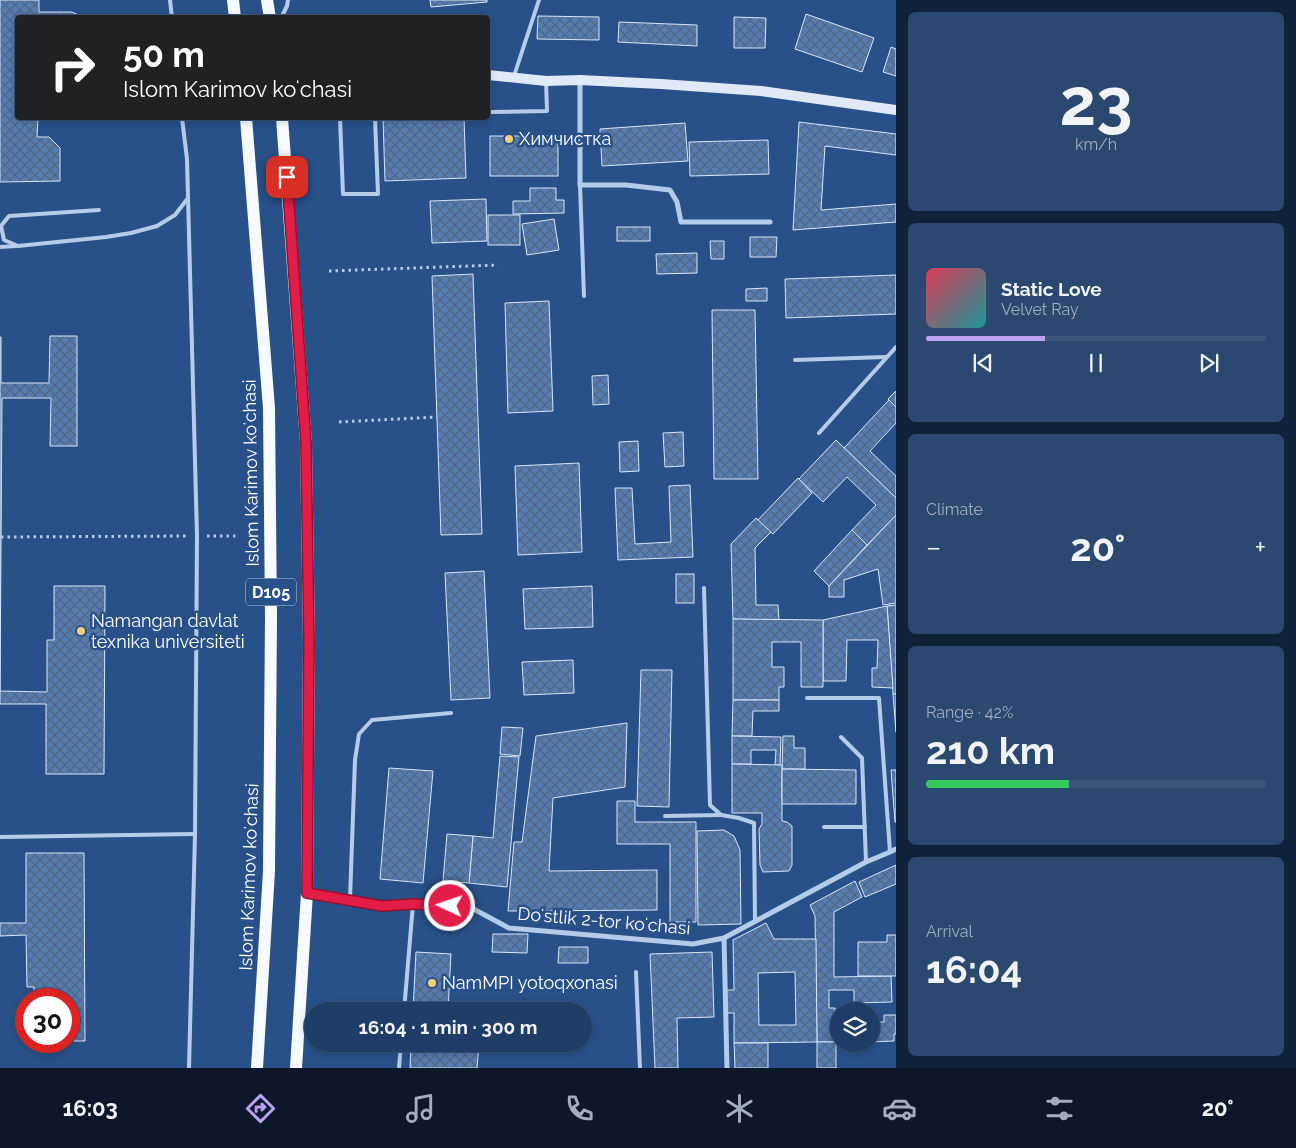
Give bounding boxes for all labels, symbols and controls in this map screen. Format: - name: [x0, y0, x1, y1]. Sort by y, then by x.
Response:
- text: 50 m: [123, 34, 205, 75]
- icon: right: [40, 35, 105, 100]
- text: 23: [1060, 64, 1132, 140]
- text: Islom Karimov koʻchasi: [123, 76, 352, 102]
- place label: Химчистка: [519, 128, 611, 149]
- marker: Химчистка: [503, 133, 515, 145]
- text: km/h: [1075, 135, 1117, 154]
- pin: [266, 156, 308, 198]
- icon: arrive: [273, 163, 301, 191]
- text: Static Love: [1001, 278, 1102, 300]
- text: Velvet Ray: [1001, 300, 1079, 319]
- icon: previous: [969, 349, 997, 377]
- icon: pause: [1082, 349, 1110, 377]
- icon: next: [1195, 349, 1223, 377]
- street label: Islom Karimov koʻchasi: [238, 379, 263, 567]
- text: Climate: [926, 500, 983, 519]
- text: 20°: [1070, 525, 1125, 570]
- text: −: [926, 531, 941, 564]
- text: +: [1254, 531, 1266, 564]
- road number: D105: [246, 578, 296, 606]
- place label: Namangan davlat texnika universiteti: [91, 610, 245, 652]
- marker: Namangan davlat texnika universiteti: [75, 625, 87, 637]
- text: Range · 42%: [926, 703, 1013, 722]
- text: 210 km: [926, 728, 1055, 773]
- street label: Islom Karimov koʻchasi: [235, 783, 262, 971]
- position arrow: [423, 879, 475, 931]
- street label: Doʻstlik 2-tor koʻchasi: [517, 902, 691, 939]
- text: Arrival: [926, 922, 973, 941]
- text: 16:04: [926, 947, 1022, 992]
- place label: NamMPI yotoqxonasi: [442, 972, 618, 993]
- marker: NamMPI yotoqxonasi: [426, 977, 438, 989]
- speed limit sign: 30: [15, 988, 80, 1053]
- map controls: [830, 1002, 880, 1052]
- button: layers: [830, 1002, 880, 1052]
- text: 16:04 · 1 min · 300 m: [358, 1016, 538, 1038]
- icon: directions: [243, 1091, 278, 1126]
- icon: music: [403, 1091, 438, 1126]
- icon: phone: [562, 1091, 597, 1126]
- icon: climate: [722, 1091, 757, 1126]
- icon: car: [882, 1091, 917, 1126]
- icon: filters: [1042, 1091, 1077, 1126]
- text: 16:03: [62, 1095, 118, 1121]
- text: 20°: [1202, 1095, 1234, 1121]

